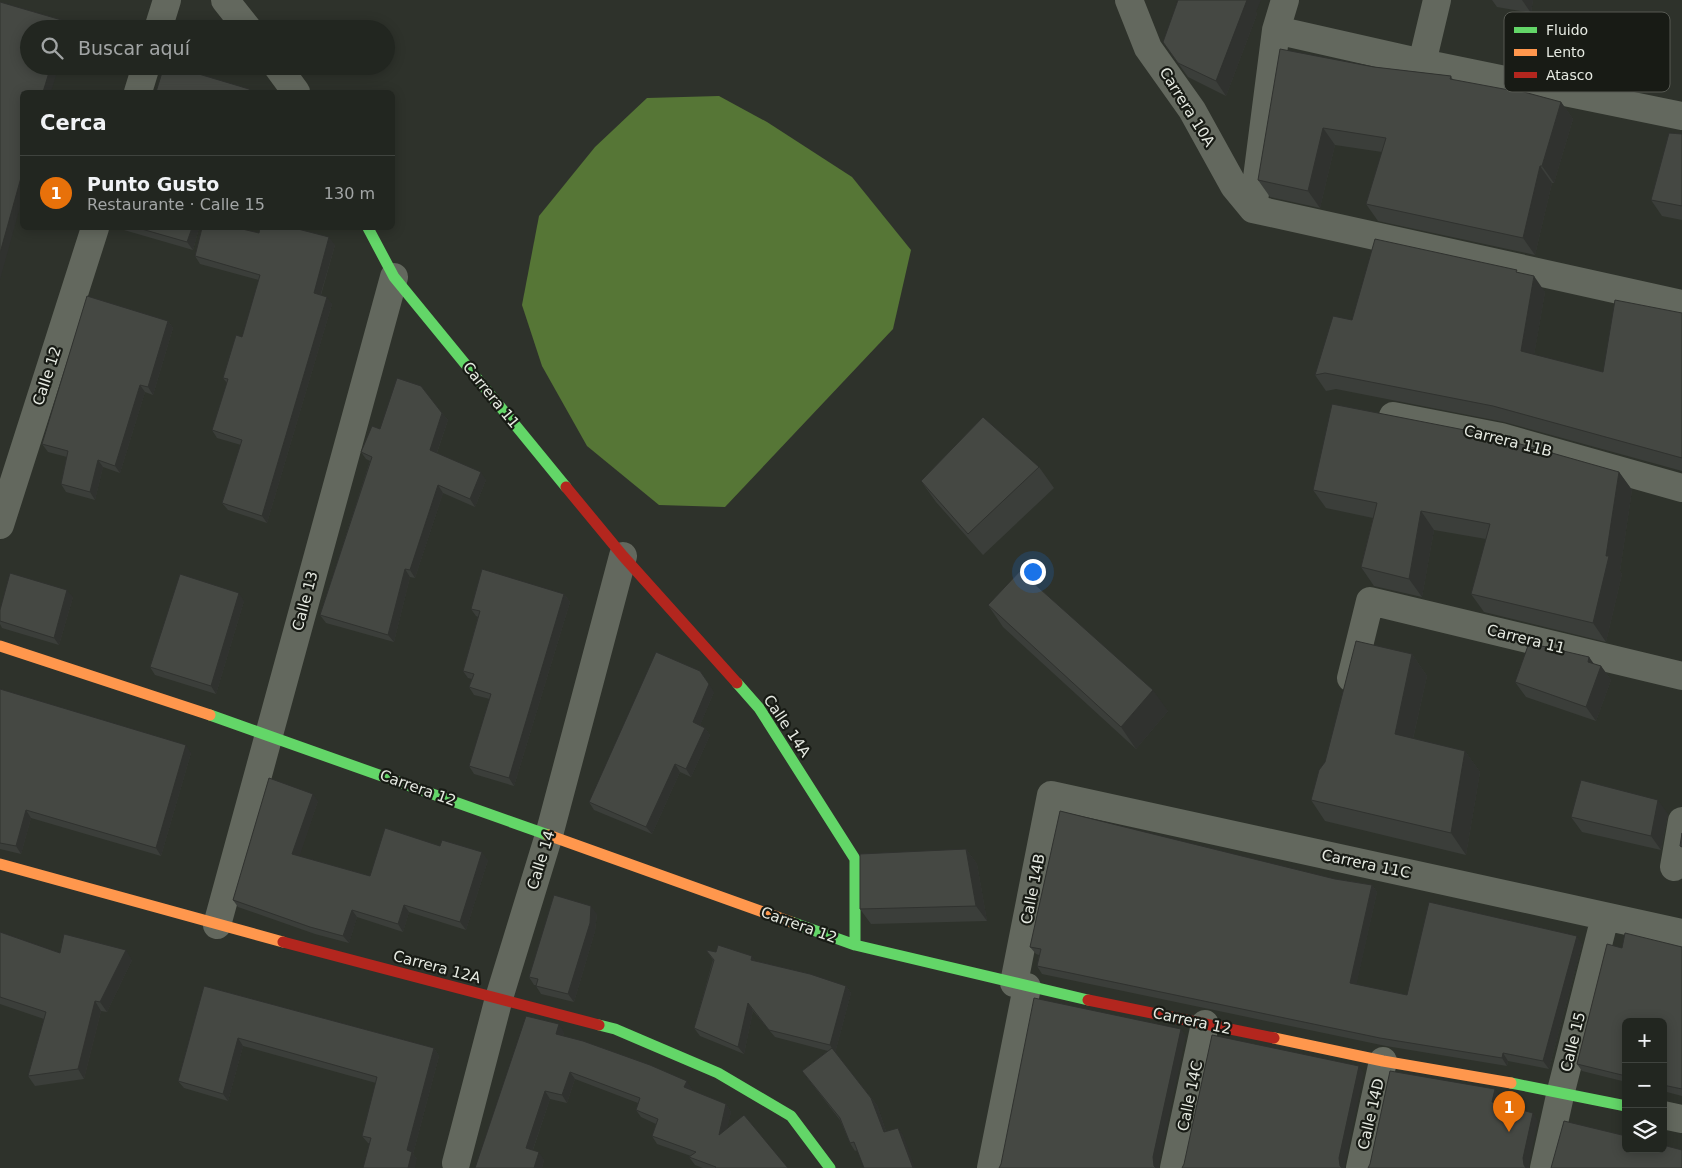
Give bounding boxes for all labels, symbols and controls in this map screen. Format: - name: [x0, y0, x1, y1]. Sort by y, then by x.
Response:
- legend: [1504, 12, 1670, 92]
- search box: [20, 20, 395, 75]
- text: Fluido: [1546, 22, 1588, 38]
- icon: search: [38, 34, 66, 62]
- text: Buscar aquí: [78, 37, 190, 59]
- text: Lento: [1546, 44, 1585, 60]
- street label: Carrera 10A: [1155, 64, 1219, 151]
- text: Atasco: [1546, 67, 1593, 83]
- text: Cerca: [40, 111, 107, 135]
- text: Punto Gusto: [87, 173, 219, 195]
- text: 1: [50, 184, 62, 203]
- text: 130 m: [324, 184, 375, 203]
- text: Restaurante · Calle 15: [87, 195, 265, 214]
- street label: Calle 12: [29, 344, 65, 408]
- street label: Carrera 11: [459, 358, 523, 432]
- street label: Carrera 11B: [1462, 421, 1554, 461]
- your location: [1020, 559, 1046, 585]
- street label: Calle 13: [288, 569, 322, 633]
- street label: Carrera 11: [1485, 621, 1567, 657]
- street label: Calle 14A: [760, 691, 815, 761]
- street label: Carrera 12: [377, 766, 459, 810]
- street label: Calle 14: [523, 828, 559, 892]
- street label: Carrera 11C: [1320, 846, 1412, 882]
- street label: Calle 14B: [1017, 852, 1049, 926]
- street label: Carrera 12: [758, 903, 840, 947]
- street label: Carrera 12A: [391, 947, 484, 988]
- street label: Carrera 12: [1151, 1004, 1233, 1038]
- street label: Calle 15: [1557, 1010, 1589, 1074]
- map controls: [1622, 1018, 1667, 1153]
- button: +: [1622, 1018, 1667, 1063]
- street label: Calle 14C: [1174, 1059, 1206, 1133]
- button: −: [1622, 1063, 1667, 1108]
- street label: Calle 14D: [1354, 1077, 1388, 1151]
- pin: 1: [1493, 1091, 1525, 1132]
- button: layers: [1622, 1108, 1667, 1153]

